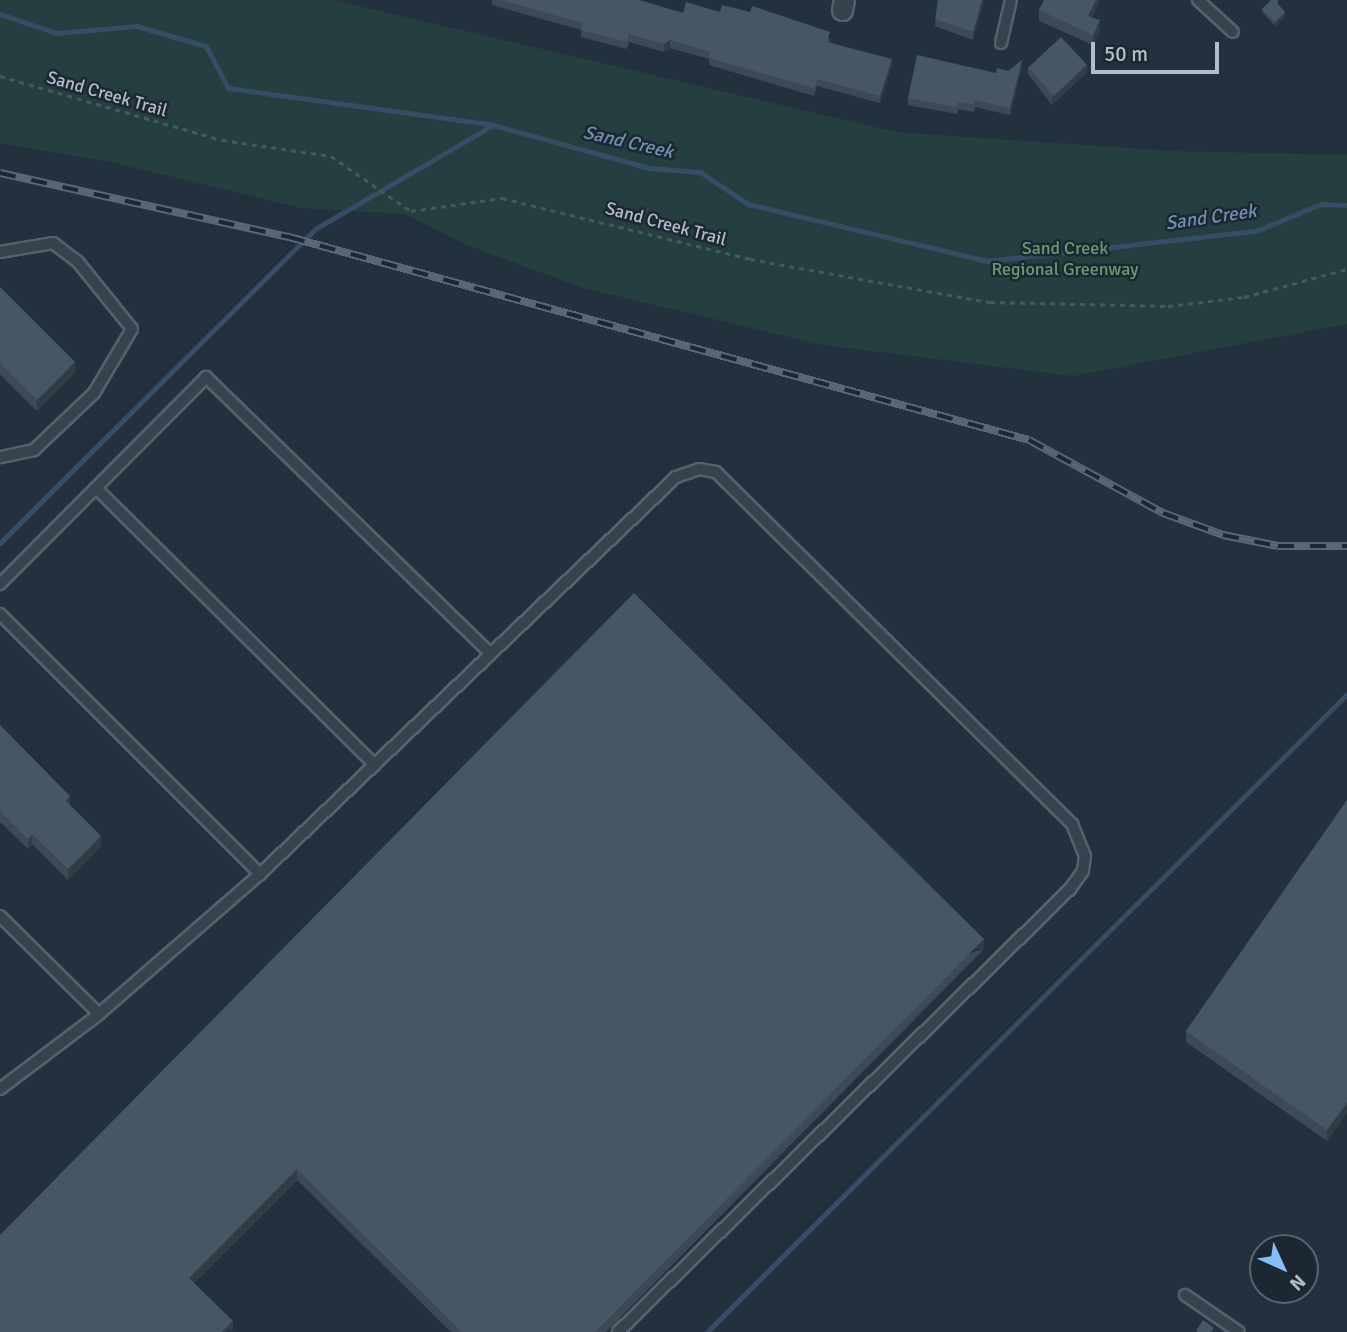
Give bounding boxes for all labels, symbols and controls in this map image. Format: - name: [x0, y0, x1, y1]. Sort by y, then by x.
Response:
- scale bar: [1095, 28, 1223, 72]
- text: 50 m: [1104, 41, 1148, 67]
- street label: Sand Creek Trail: [44, 66, 170, 122]
- water label: Sand Creek: [581, 122, 675, 164]
- street label: Sand Creek Trail: [603, 197, 729, 251]
- water label: Sand Creek: [1164, 200, 1258, 236]
- park label: Sand Creek Regional Greenway: [991, 238, 1139, 280]
- north arrow: [1249, 1234, 1319, 1304]
- text: N: [1284, 1269, 1311, 1296]

